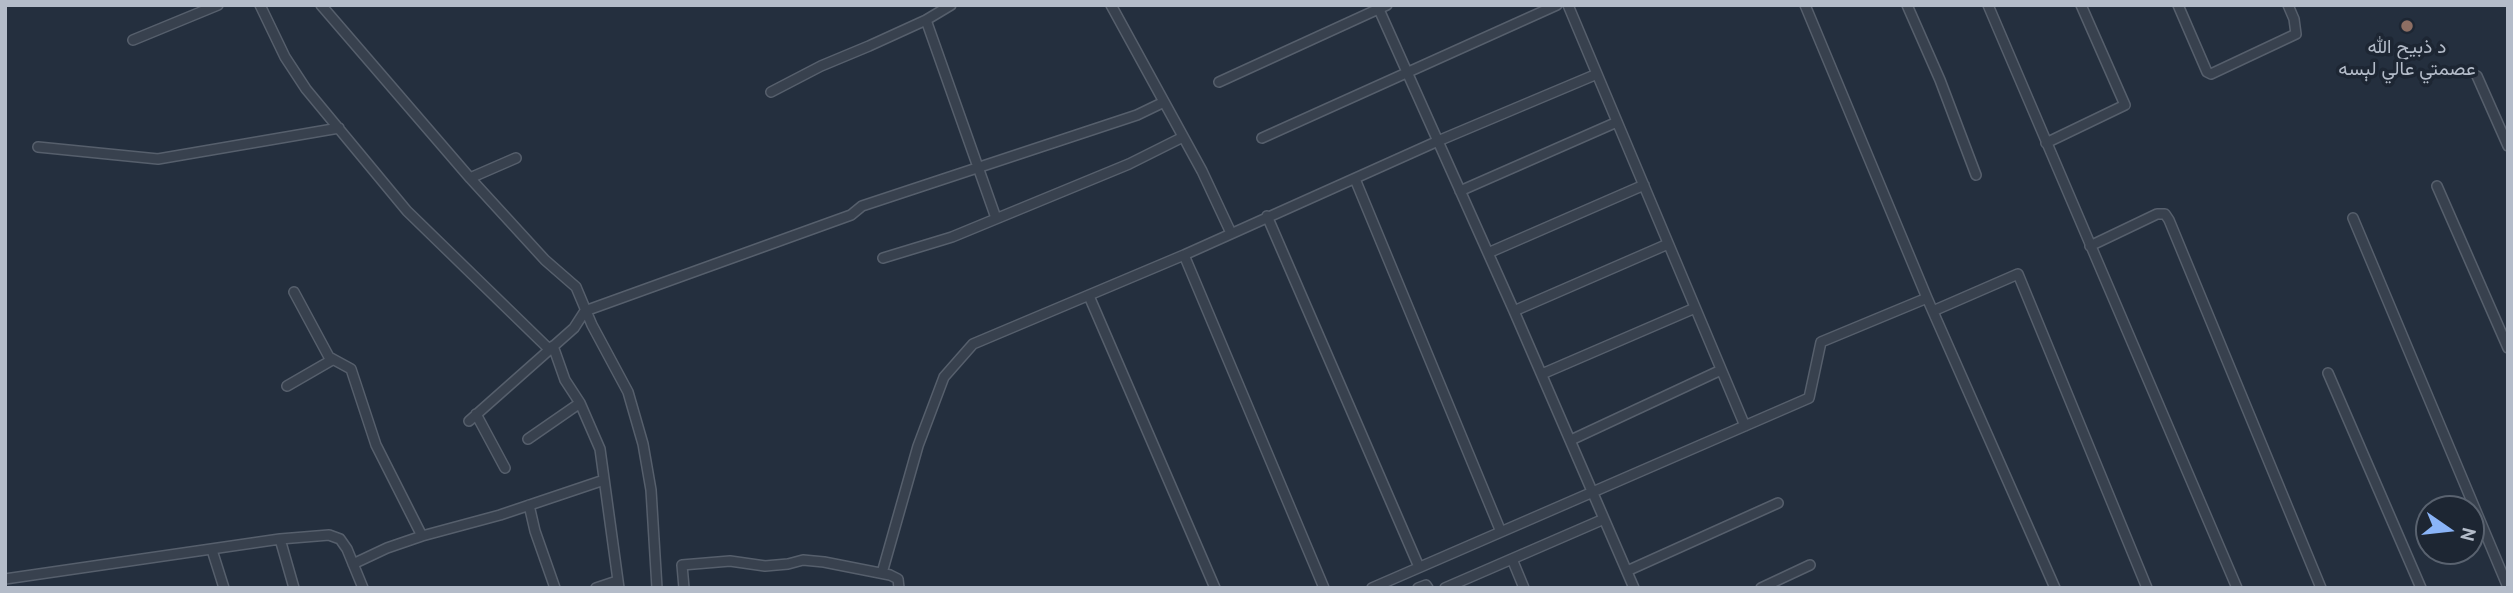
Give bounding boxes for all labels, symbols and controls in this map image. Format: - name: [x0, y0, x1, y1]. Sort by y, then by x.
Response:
- marker: د ذبیح الله عصمتي عالي لېسه: [2399, 18, 2415, 34]
- place label: د ذبیح الله عصمتي عالي لېسه: [2338, 37, 2476, 81]
- north arrow: [2415, 495, 2485, 565]
- text: N: [2455, 526, 2482, 544]

